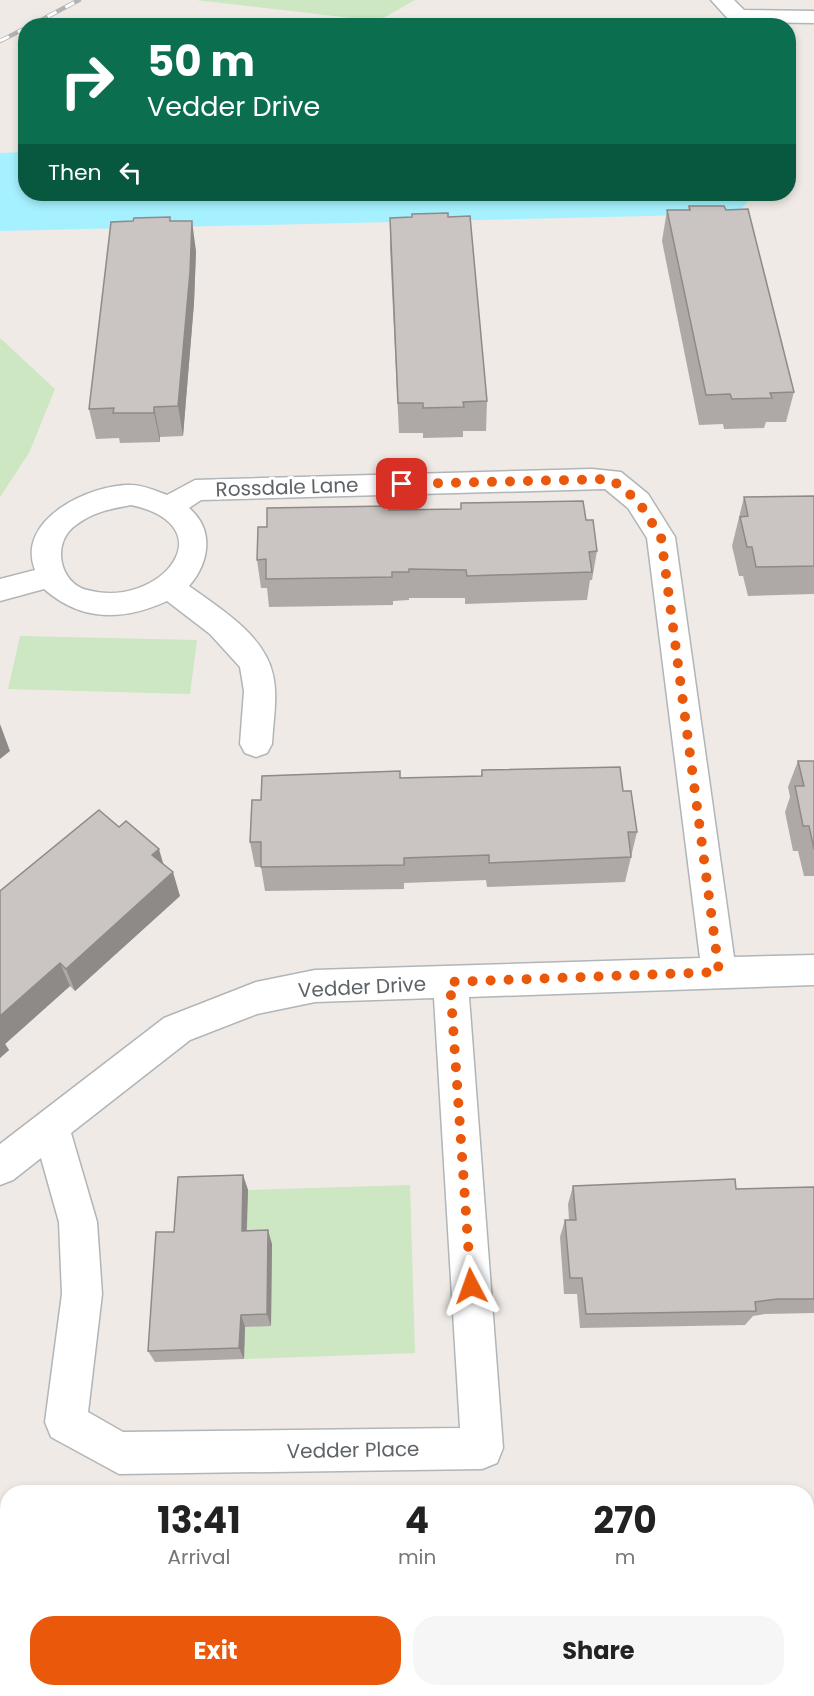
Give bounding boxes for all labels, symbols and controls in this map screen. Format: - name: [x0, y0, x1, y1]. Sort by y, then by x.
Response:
- text: 50 m: [147, 32, 255, 91]
- icon: right: [48, 42, 126, 120]
- text: Vedder Drive: [147, 88, 320, 125]
- icon: left: [114, 156, 147, 189]
- text: Then: [48, 157, 102, 188]
- pin: [376, 458, 427, 509]
- icon: arrive: [385, 467, 418, 500]
- street label: Rossdale Lane: [215, 471, 359, 503]
- street label: Vedder Drive: [297, 970, 427, 1004]
- position arrow: [439, 1254, 503, 1318]
- street label: Vedder Place: [286, 1435, 420, 1465]
- text: 13:41: [157, 1495, 241, 1546]
- text: 4: [405, 1495, 429, 1546]
- text: 270: [593, 1495, 657, 1546]
- text: Arrival: [167, 1543, 230, 1571]
- text: min: [398, 1543, 436, 1571]
- text: m: [615, 1543, 635, 1571]
- button: Exit: [30, 1616, 401, 1685]
- button: Share: [413, 1616, 784, 1685]

